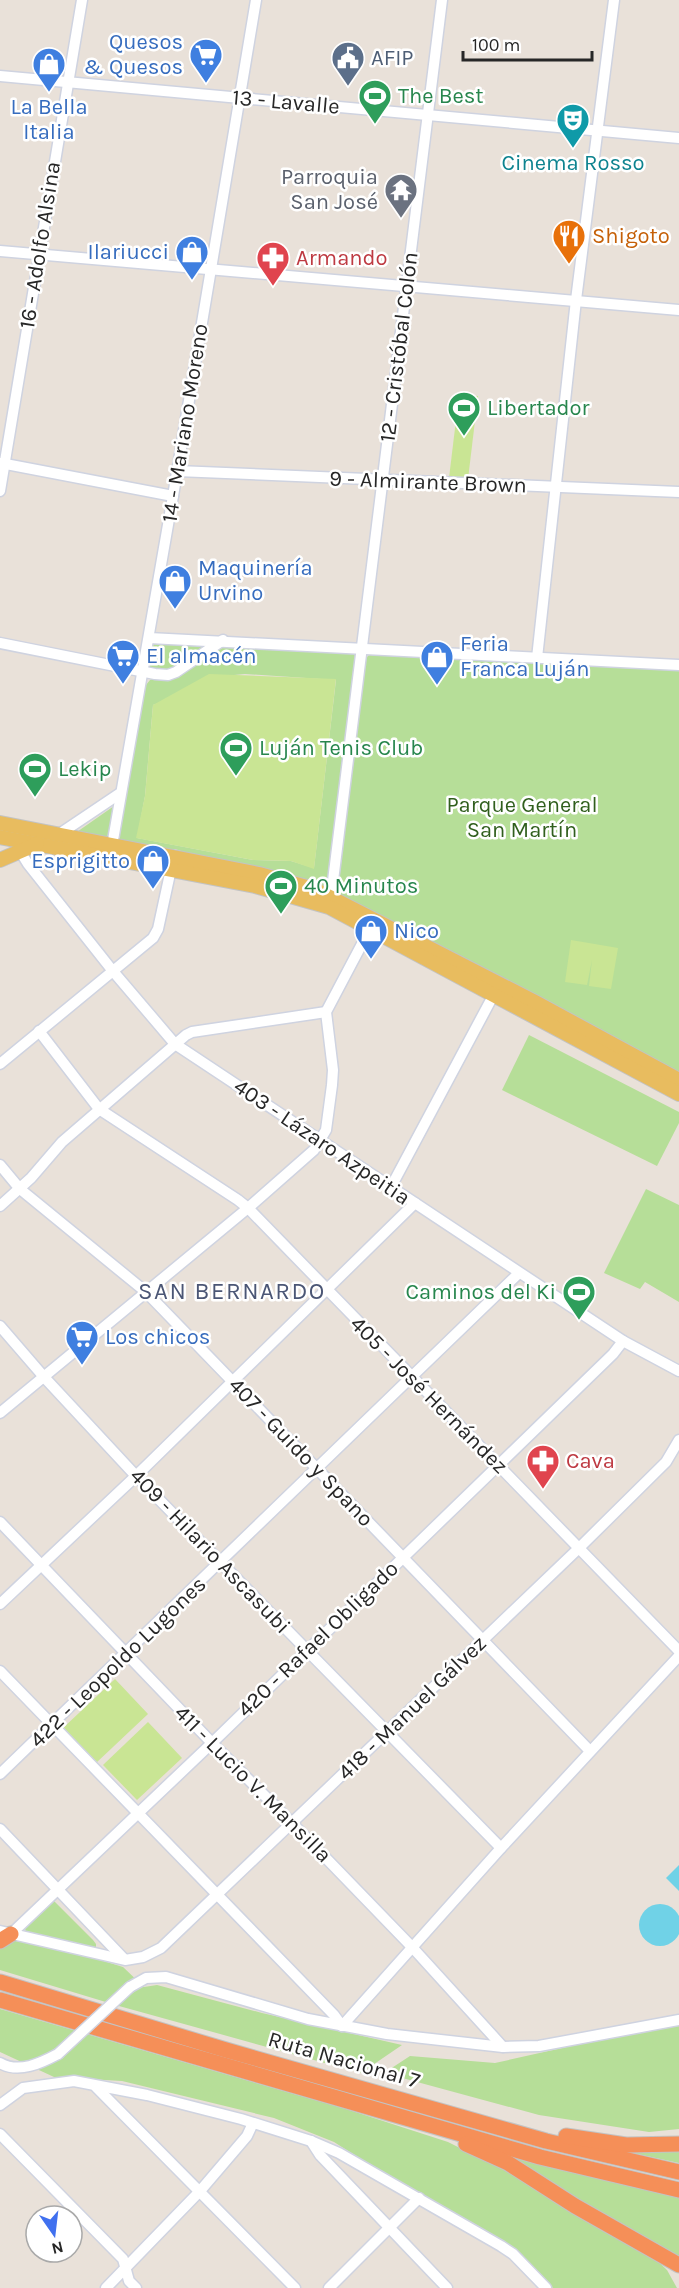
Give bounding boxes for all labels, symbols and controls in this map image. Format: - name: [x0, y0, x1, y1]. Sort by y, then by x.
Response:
- scale bar: [463, 24, 592, 62]
- place label: Quesos & Quesos: [84, 29, 183, 80]
- text: 100 m: [472, 34, 520, 56]
- supermarket icon: Quesos & Quesos: [188, 37, 224, 84]
- public building icon: AFIP: [330, 40, 366, 87]
- place label: AFIP: [371, 45, 414, 71]
- shop icon: La Bella Italia: [31, 46, 67, 93]
- sports icon: The Best: [357, 78, 393, 125]
- place label: The Best: [398, 83, 484, 109]
- street label: 13 - Lavalle: [231, 84, 341, 120]
- place label: La Bella Italia: [10, 94, 88, 145]
- theatre icon: Cinema Rosso: [555, 102, 591, 149]
- place label: Cinema Rosso: [501, 150, 645, 176]
- street label: 16 - Adolfo Alsina: [14, 160, 66, 330]
- place label: Parroquia San José: [281, 164, 378, 215]
- temple icon: Parroquia San José: [383, 172, 419, 219]
- restaurant icon: Shigoto: [551, 218, 587, 265]
- place label: Shigoto: [592, 223, 670, 249]
- shop icon: Ilariucci: [174, 234, 210, 281]
- place label: Ilariucci: [87, 239, 169, 265]
- pharmacy icon: Armando: [255, 240, 291, 287]
- place label: Armando: [296, 245, 388, 271]
- street label: 12 - Cristóbal Colón: [374, 250, 424, 444]
- street label: 14 - Mariano Moreno: [156, 322, 214, 524]
- sports icon: Libertador: [446, 390, 482, 437]
- place label: Libertador: [487, 395, 590, 421]
- street label: 9 - Almirante Brown: [329, 466, 527, 498]
- place label: Maquinería Urvino: [198, 555, 313, 606]
- shop icon: Maquinería Urvino: [157, 563, 193, 610]
- place label: Feria Franca Luján: [460, 631, 589, 682]
- supermarket icon: El almacén: [105, 638, 141, 685]
- shop icon: Feria Franca Luján: [419, 639, 455, 686]
- place label: El almacén: [146, 643, 257, 669]
- sports icon: Luján Tenis Club: [218, 730, 254, 777]
- place label: Luján Tenis Club: [259, 735, 423, 761]
- sports icon: Lekip: [17, 751, 53, 798]
- place label: Lekip: [58, 756, 111, 782]
- park label: Parque General San Martín: [446, 792, 598, 843]
- shop icon: Esprigitto: [135, 843, 171, 890]
- place label: Esprigitto: [31, 848, 130, 874]
- sports icon: 40 Minutos: [263, 868, 299, 915]
- place label: 40 Minutos: [304, 873, 418, 899]
- shop icon: Nico: [353, 913, 389, 960]
- place label: Nico: [394, 918, 439, 944]
- street label: 403 - Lázaro Azpeitia: [229, 1073, 415, 1211]
- sports icon: Caminos del Ki: [561, 1274, 597, 1321]
- district label: SAN BERNARDO: [138, 1277, 326, 1305]
- place label: Caminos del Ki: [406, 1279, 556, 1305]
- street label: 405 - José Hernández: [345, 1311, 513, 1479]
- supermarket icon: Los chicos: [64, 1319, 100, 1366]
- place label: Los chicos: [105, 1324, 210, 1350]
- street label: 407 - Guido y Spano: [223, 1372, 379, 1532]
- pharmacy icon: Cava: [525, 1443, 561, 1490]
- place label: Cava: [566, 1448, 615, 1474]
- street label: 409 - Hilario Ascasubi: [124, 1463, 296, 1639]
- street label: 420 - Rafael Obligado: [232, 1555, 404, 1723]
- street label: 422 - Leopoldo Lugones: [24, 1571, 212, 1753]
- street label: 418 - Manuel Gálvez: [332, 1630, 492, 1786]
- street label: 411 - Lucio V. Mansilla: [169, 1700, 337, 1868]
- street label: Ruta Nacional 7: [265, 2026, 423, 2094]
- north arrow: [24, 2204, 84, 2264]
- text: N: [50, 2237, 65, 2259]

